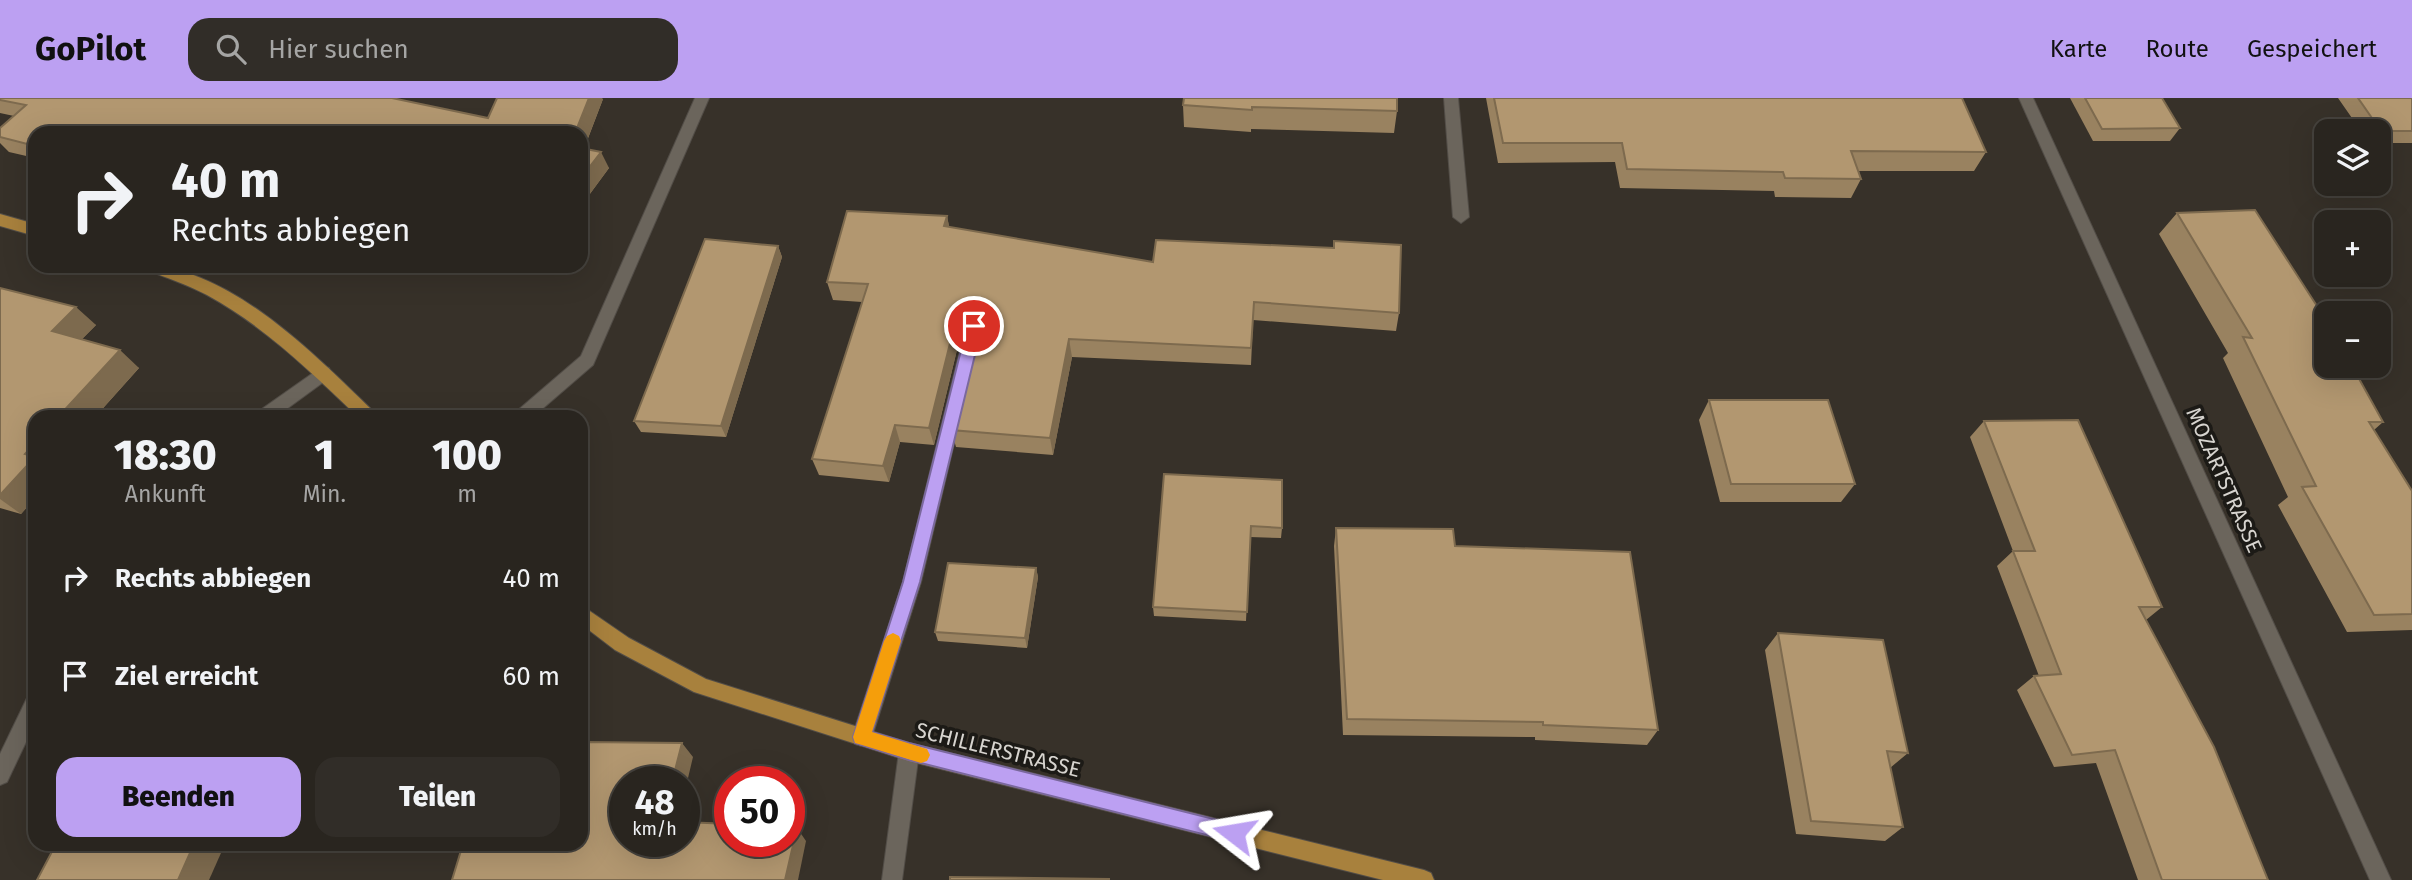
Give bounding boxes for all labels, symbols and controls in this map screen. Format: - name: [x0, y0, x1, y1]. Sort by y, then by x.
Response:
- search box: [188, 18, 678, 81]
- text: GoPilot: [35, 29, 146, 69]
- icon: search: [212, 30, 250, 68]
- text: Hier suchen: [268, 34, 409, 65]
- text: Karte: [2050, 35, 2107, 63]
- text: Route: [2145, 35, 2209, 63]
- text: Gespeichert: [2247, 35, 2377, 63]
- map controls: [2314, 119, 2391, 378]
- button: layers: [2314, 119, 2391, 196]
- text: 40 m: [171, 151, 280, 210]
- icon: right: [56, 154, 147, 245]
- button: +: [2314, 210, 2391, 287]
- text: Rechts abbiegen: [171, 211, 411, 249]
- pin: [944, 296, 1004, 356]
- button: −: [2314, 301, 2391, 378]
- icon: arrive: [955, 307, 993, 345]
- street label: MOZARTSTRASSE: [2180, 403, 2268, 557]
- text: 18:30: [114, 430, 217, 480]
- text: 1: [314, 430, 334, 480]
- text: 100: [432, 430, 502, 480]
- text: Ankunft: [125, 480, 206, 508]
- text: Min.: [303, 480, 346, 508]
- text: m: [457, 480, 477, 508]
- icon: right: [56, 559, 94, 597]
- text: Rechts abbiegen: [115, 563, 311, 594]
- text: 40 m: [502, 563, 560, 594]
- icon: arrive: [56, 657, 94, 695]
- text: Ziel erreicht: [115, 661, 258, 692]
- text: 60 m: [502, 661, 560, 692]
- street label: SCHILLERSTRASSE: [913, 717, 1083, 783]
- button: Beenden: [56, 757, 301, 837]
- button: Teilen: [315, 757, 560, 837]
- speed limit sign: 50: [714, 766, 805, 857]
- text: 48: [634, 781, 675, 823]
- position arrow: [1197, 796, 1271, 870]
- text: km/h: [632, 818, 677, 840]

